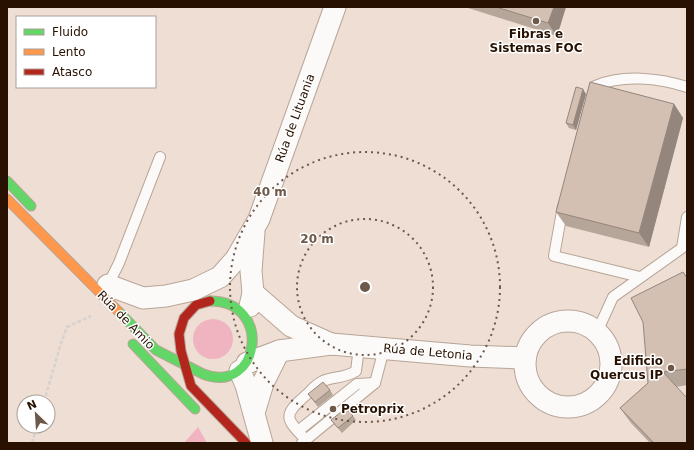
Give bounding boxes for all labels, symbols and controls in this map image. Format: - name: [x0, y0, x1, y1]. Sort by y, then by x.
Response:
- legend: [16, 16, 156, 88]
- marker: Fibras e Sistemas FOC: [531, 16, 541, 26]
- text: Fluido: [52, 25, 88, 39]
- place label: Fibras e Sistemas FOC: [490, 27, 583, 55]
- text: Lento: [52, 45, 86, 59]
- text: Atasco: [52, 65, 92, 79]
- street label: Rúa de Lituania: [272, 72, 318, 164]
- text: 40 m: [253, 185, 287, 199]
- text: 20 m: [300, 232, 334, 246]
- centre of rings: [358, 280, 372, 294]
- street label: Rúa de Amio: [95, 288, 157, 352]
- street label: Rúa de Letonia: [383, 341, 473, 363]
- place label: Edificio Quercus IP: [590, 354, 663, 382]
- marker: Edificio Quercus IP: [666, 363, 676, 373]
- north arrow: [16, 394, 56, 434]
- text: N: [25, 398, 39, 413]
- place label: Petroprix: [341, 402, 404, 416]
- marker: Petroprix: [328, 404, 338, 414]

